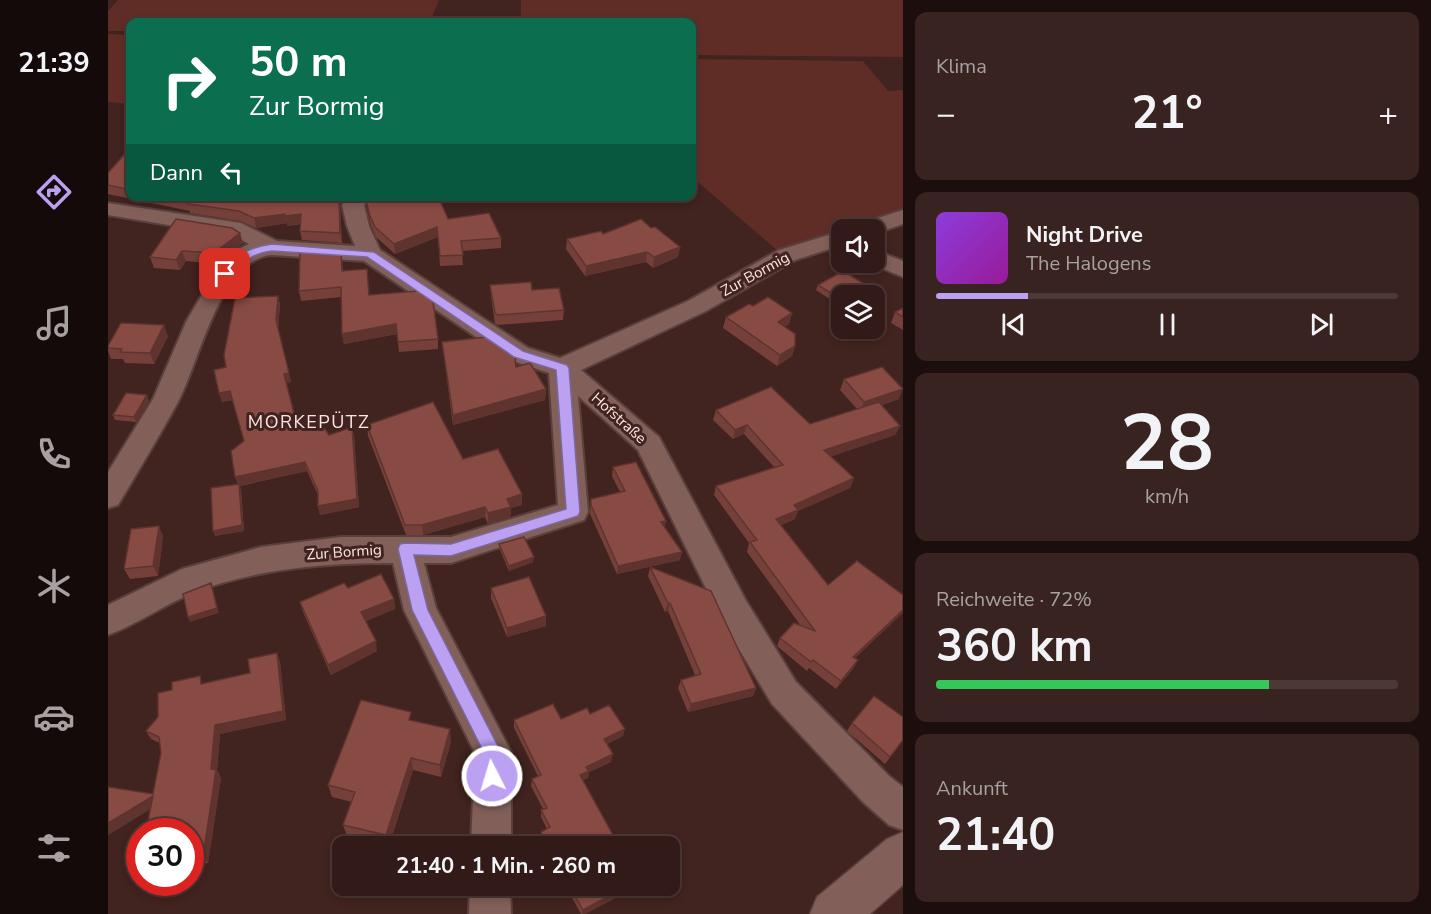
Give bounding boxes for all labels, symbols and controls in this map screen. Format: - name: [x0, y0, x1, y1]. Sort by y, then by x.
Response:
- text: 50 m: [249, 34, 348, 91]
- icon: right: [150, 42, 228, 120]
- text: 21:39: [18, 45, 90, 82]
- text: Klima: [936, 53, 987, 80]
- text: 21°: [1131, 83, 1203, 144]
- text: Zur Bormig: [249, 88, 385, 125]
- text: −: [936, 92, 956, 137]
- text: +: [1378, 92, 1398, 137]
- icon: left: [215, 156, 248, 189]
- text: Dann: [150, 158, 203, 188]
- icon: directions: [33, 171, 75, 213]
- map controls: [831, 219, 885, 339]
- button: sound: [831, 219, 885, 273]
- text: Night Drive: [1026, 220, 1143, 250]
- street label: Zur Bormig: [717, 247, 793, 301]
- pin: [199, 248, 250, 299]
- text: The Halogens: [1026, 250, 1151, 277]
- icon: arrive: [208, 257, 241, 290]
- button: layers: [831, 285, 885, 339]
- icon: music: [33, 302, 75, 344]
- icon: previous: [997, 308, 1030, 341]
- icon: pause: [1151, 308, 1184, 341]
- icon: next: [1305, 308, 1338, 341]
- street label: Hofstraße: [587, 388, 651, 448]
- text: 28: [1120, 390, 1214, 497]
- district label: MORKEPÜTZ: [248, 410, 370, 434]
- icon: phone: [33, 433, 75, 475]
- text: km/h: [1145, 483, 1189, 510]
- street label: Zur Bormig: [306, 539, 382, 565]
- icon: climate: [33, 565, 75, 607]
- text: Reichweite · 72%: [936, 586, 1092, 613]
- text: 360 km: [936, 616, 1093, 677]
- icon: car: [33, 696, 75, 738]
- position arrow: [460, 744, 524, 808]
- text: Ankunft: [936, 775, 1008, 802]
- text: 21:40: [936, 805, 1055, 866]
- speed limit sign: 30: [126, 818, 204, 896]
- icon: filters: [33, 827, 75, 869]
- text: 21:40 · 1 Min. · 260 m: [396, 851, 616, 881]

